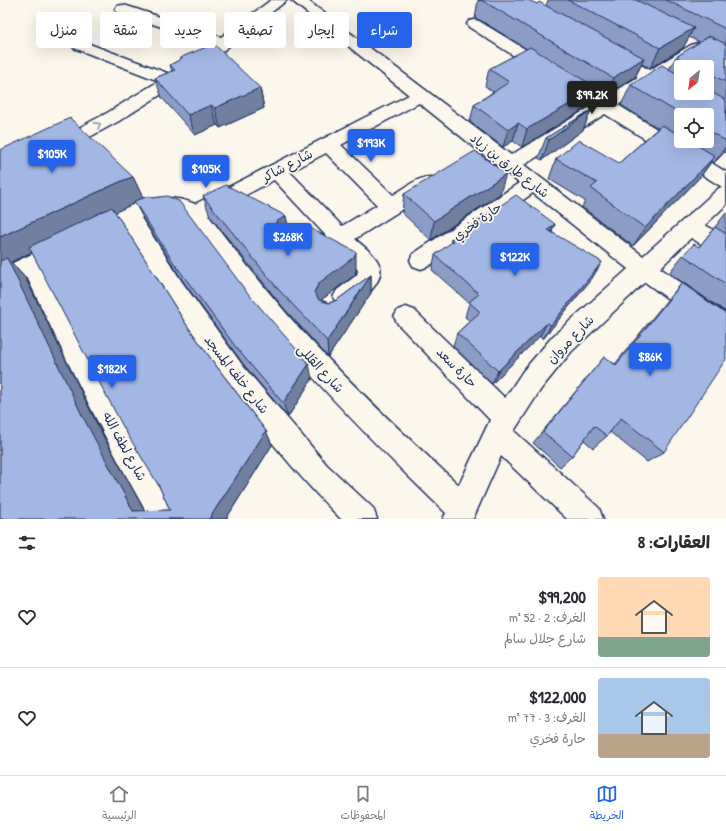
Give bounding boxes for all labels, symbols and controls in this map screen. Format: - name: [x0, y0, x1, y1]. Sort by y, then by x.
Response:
- chip: منزل: [36, 12, 92, 48]
- chip: شقة: [100, 12, 152, 48]
- chip: جديد: [160, 12, 216, 48]
- chip: تصفية: [224, 12, 286, 48]
- chip: إيجار: [294, 12, 349, 48]
- chip: شراء: [357, 12, 412, 48]
- north arrow: [674, 60, 714, 100]
- map controls: [674, 60, 714, 148]
- pin: $99.2K: [559, 81, 625, 115]
- text: $99.2K: [576, 85, 608, 103]
- button: locate: [674, 108, 714, 148]
- one-way arrow: [94, 123, 101, 130]
- pin: $193K: [343, 129, 399, 163]
- street label: شارع طارق بن زياد: [466, 129, 553, 202]
- text: $193K: [357, 133, 385, 151]
- pin: $105K: [24, 140, 80, 174]
- text: $105K: [37, 144, 67, 162]
- street label: شارع شاكر: [258, 144, 316, 187]
- pin: $105K: [178, 155, 234, 189]
- text: $105K: [191, 159, 221, 177]
- street label: حارة فخري: [449, 197, 506, 245]
- pin: $268K: [260, 223, 316, 257]
- text: $268K: [273, 227, 303, 245]
- pin: $122K: [487, 243, 543, 277]
- text: $122K: [500, 247, 530, 265]
- street label: شارع مروان: [542, 311, 598, 368]
- street label: شارع خلف المسجد: [200, 331, 273, 418]
- street label: شارع القللى: [293, 340, 348, 397]
- street label: حارة سعد: [433, 343, 481, 391]
- pin: $86K: [626, 343, 674, 377]
- text: $86K: [638, 347, 662, 365]
- pin: $182K: [84, 355, 140, 389]
- text: $182K: [97, 359, 127, 377]
- street label: شارع لطف الله: [98, 408, 151, 484]
- text: العقارات: 8: [638, 530, 710, 553]
- icon: filters: [16, 532, 38, 554]
- text: $99,200: [538, 585, 586, 608]
- icon: home: [630, 593, 678, 641]
- icon: heart: [16, 606, 38, 628]
- text: الغرف: 2 · 52 m²: [509, 608, 586, 626]
- text: شارع جلال سالم: [504, 629, 586, 647]
- text: $122,000: [529, 685, 586, 708]
- icon: home: [630, 694, 678, 742]
- icon: heart: [16, 707, 38, 729]
- text: الغرف: 3 · 77 m²: [508, 708, 586, 726]
- text: حارة فخري: [530, 729, 586, 747]
- tab: الرئيسية: [102, 783, 137, 825]
- tab: المحفوظات: [340, 783, 386, 825]
- tab: الخريطة: [590, 783, 624, 825]

